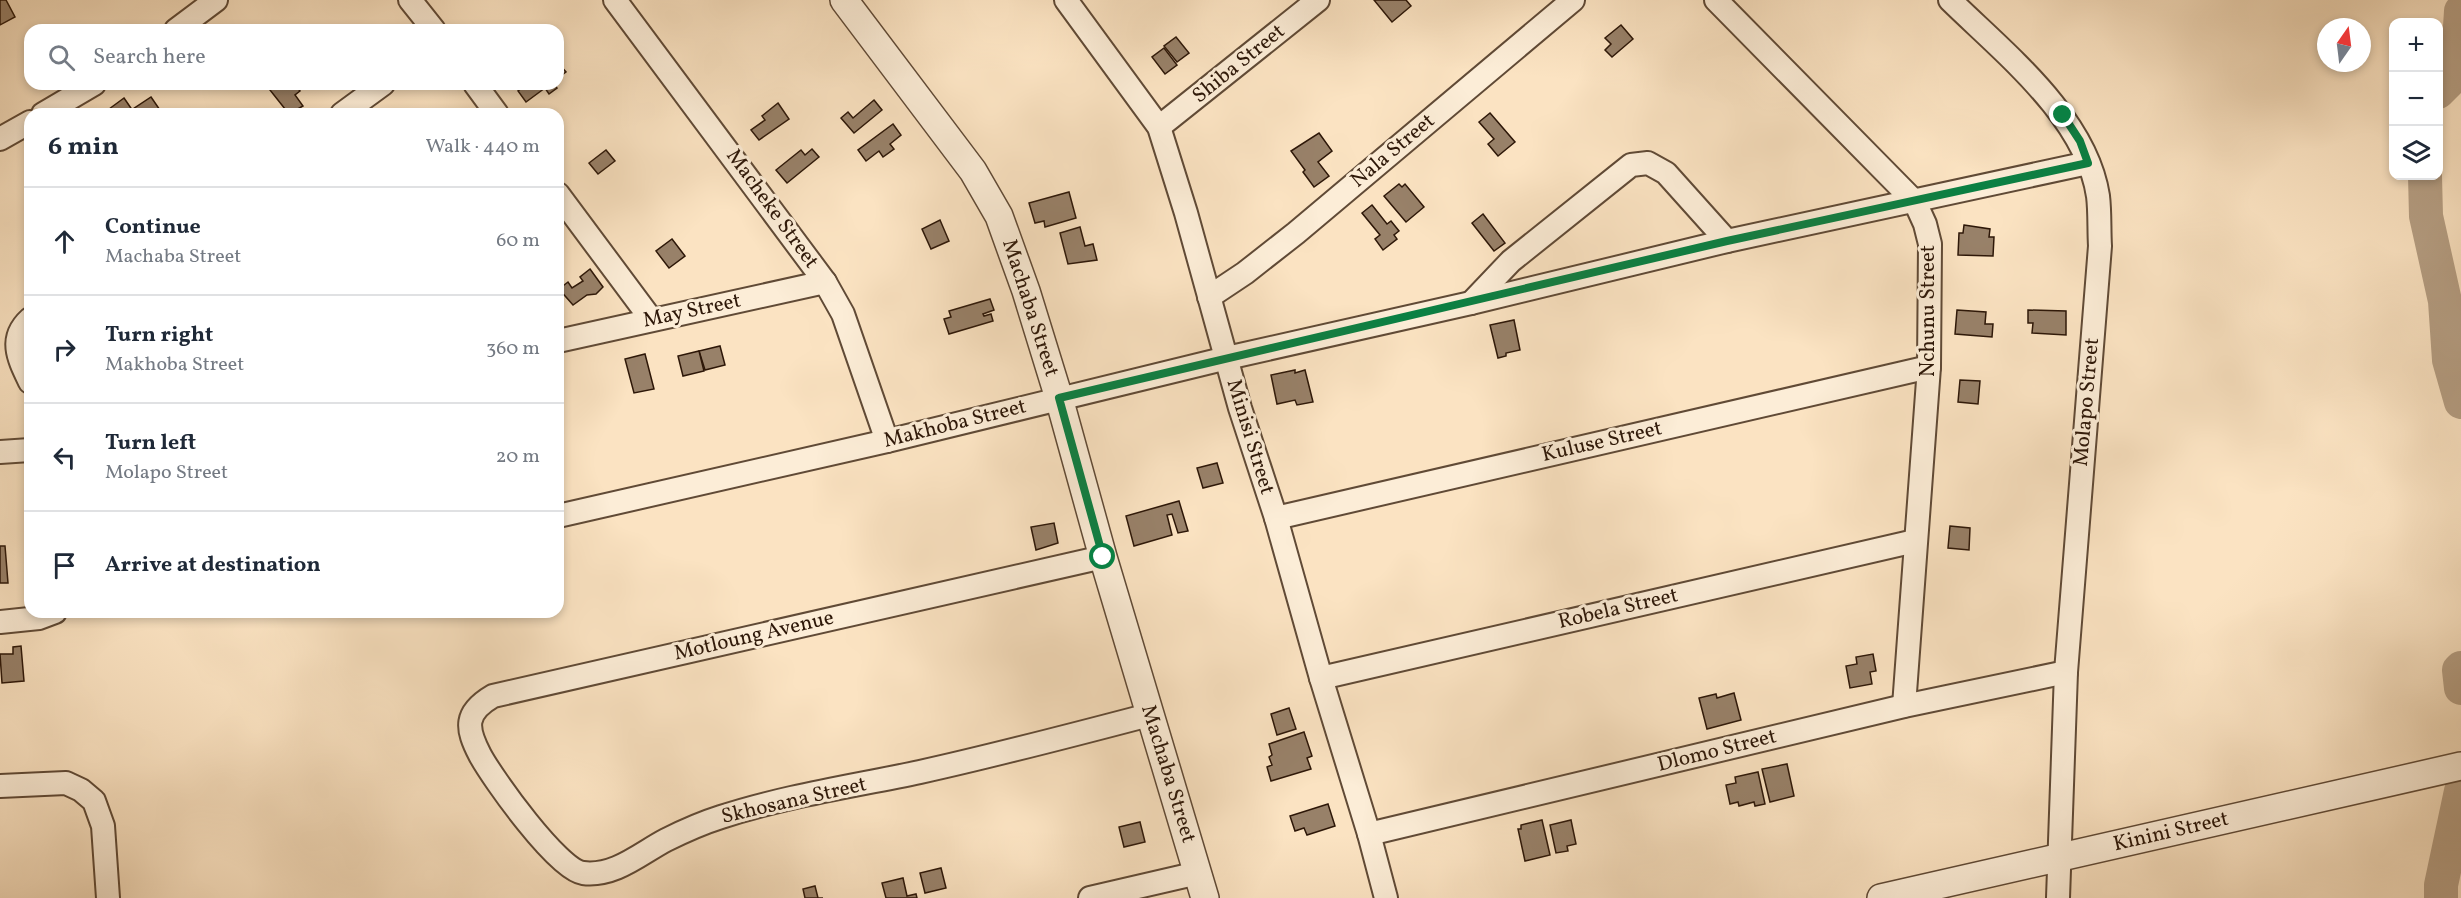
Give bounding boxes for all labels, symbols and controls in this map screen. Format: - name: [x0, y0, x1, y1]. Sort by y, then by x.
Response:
- street label: Shiba Street: [1187, 18, 1291, 110]
- north arrow: [2317, 18, 2371, 72]
- map controls: [2389, 18, 2443, 180]
- button: +: [2389, 18, 2443, 72]
- search box: [24, 24, 564, 90]
- icon: search: [45, 41, 78, 74]
- text: Search here: [93, 42, 206, 73]
- button: −: [2389, 72, 2443, 126]
- route end: [2049, 101, 2075, 127]
- street label: Nala Street: [1345, 107, 1441, 195]
- button: layers: [2389, 126, 2443, 180]
- text: 6 min: [48, 129, 119, 165]
- text: Walk · 440 m: [425, 133, 540, 161]
- street label: Macheke Street: [719, 143, 825, 275]
- text: Continue: [105, 212, 201, 243]
- icon: ahead: [48, 225, 81, 258]
- text: 60 m: [496, 227, 540, 255]
- street label: Machaba Street: [994, 236, 1066, 380]
- text: Machaba Street: [105, 243, 241, 271]
- street label: Nchunu Street: [1914, 245, 1943, 377]
- street label: May Street: [640, 286, 744, 336]
- text: Turn right: [105, 320, 213, 351]
- icon: right: [48, 333, 81, 366]
- text: 360 m: [486, 335, 540, 363]
- street label: Molapo Street: [2067, 336, 2107, 468]
- text: Makhoba Street: [105, 351, 244, 379]
- street label: Minisi Street: [1219, 376, 1281, 498]
- street label: Makhoba Street: [881, 392, 1029, 456]
- street label: Kuluse Street: [1539, 414, 1665, 470]
- text: Turn left: [105, 428, 196, 459]
- icon: left: [48, 441, 81, 474]
- text: 20 m: [496, 443, 540, 471]
- text: Molapo Street: [105, 459, 228, 487]
- route start: [1089, 543, 1115, 569]
- icon: arrive: [48, 549, 81, 582]
- text: Arrive at destination: [105, 550, 321, 581]
- street label: Robela Street: [1555, 581, 1681, 637]
- street label: Motloung Avenue: [671, 604, 837, 668]
- street label: Machaba Street: [1133, 701, 1203, 847]
- street label: Dlomo Street: [1654, 722, 1780, 780]
- street label: Skhosana Street: [718, 770, 870, 832]
- street label: Kinini Street: [2110, 805, 2232, 859]

